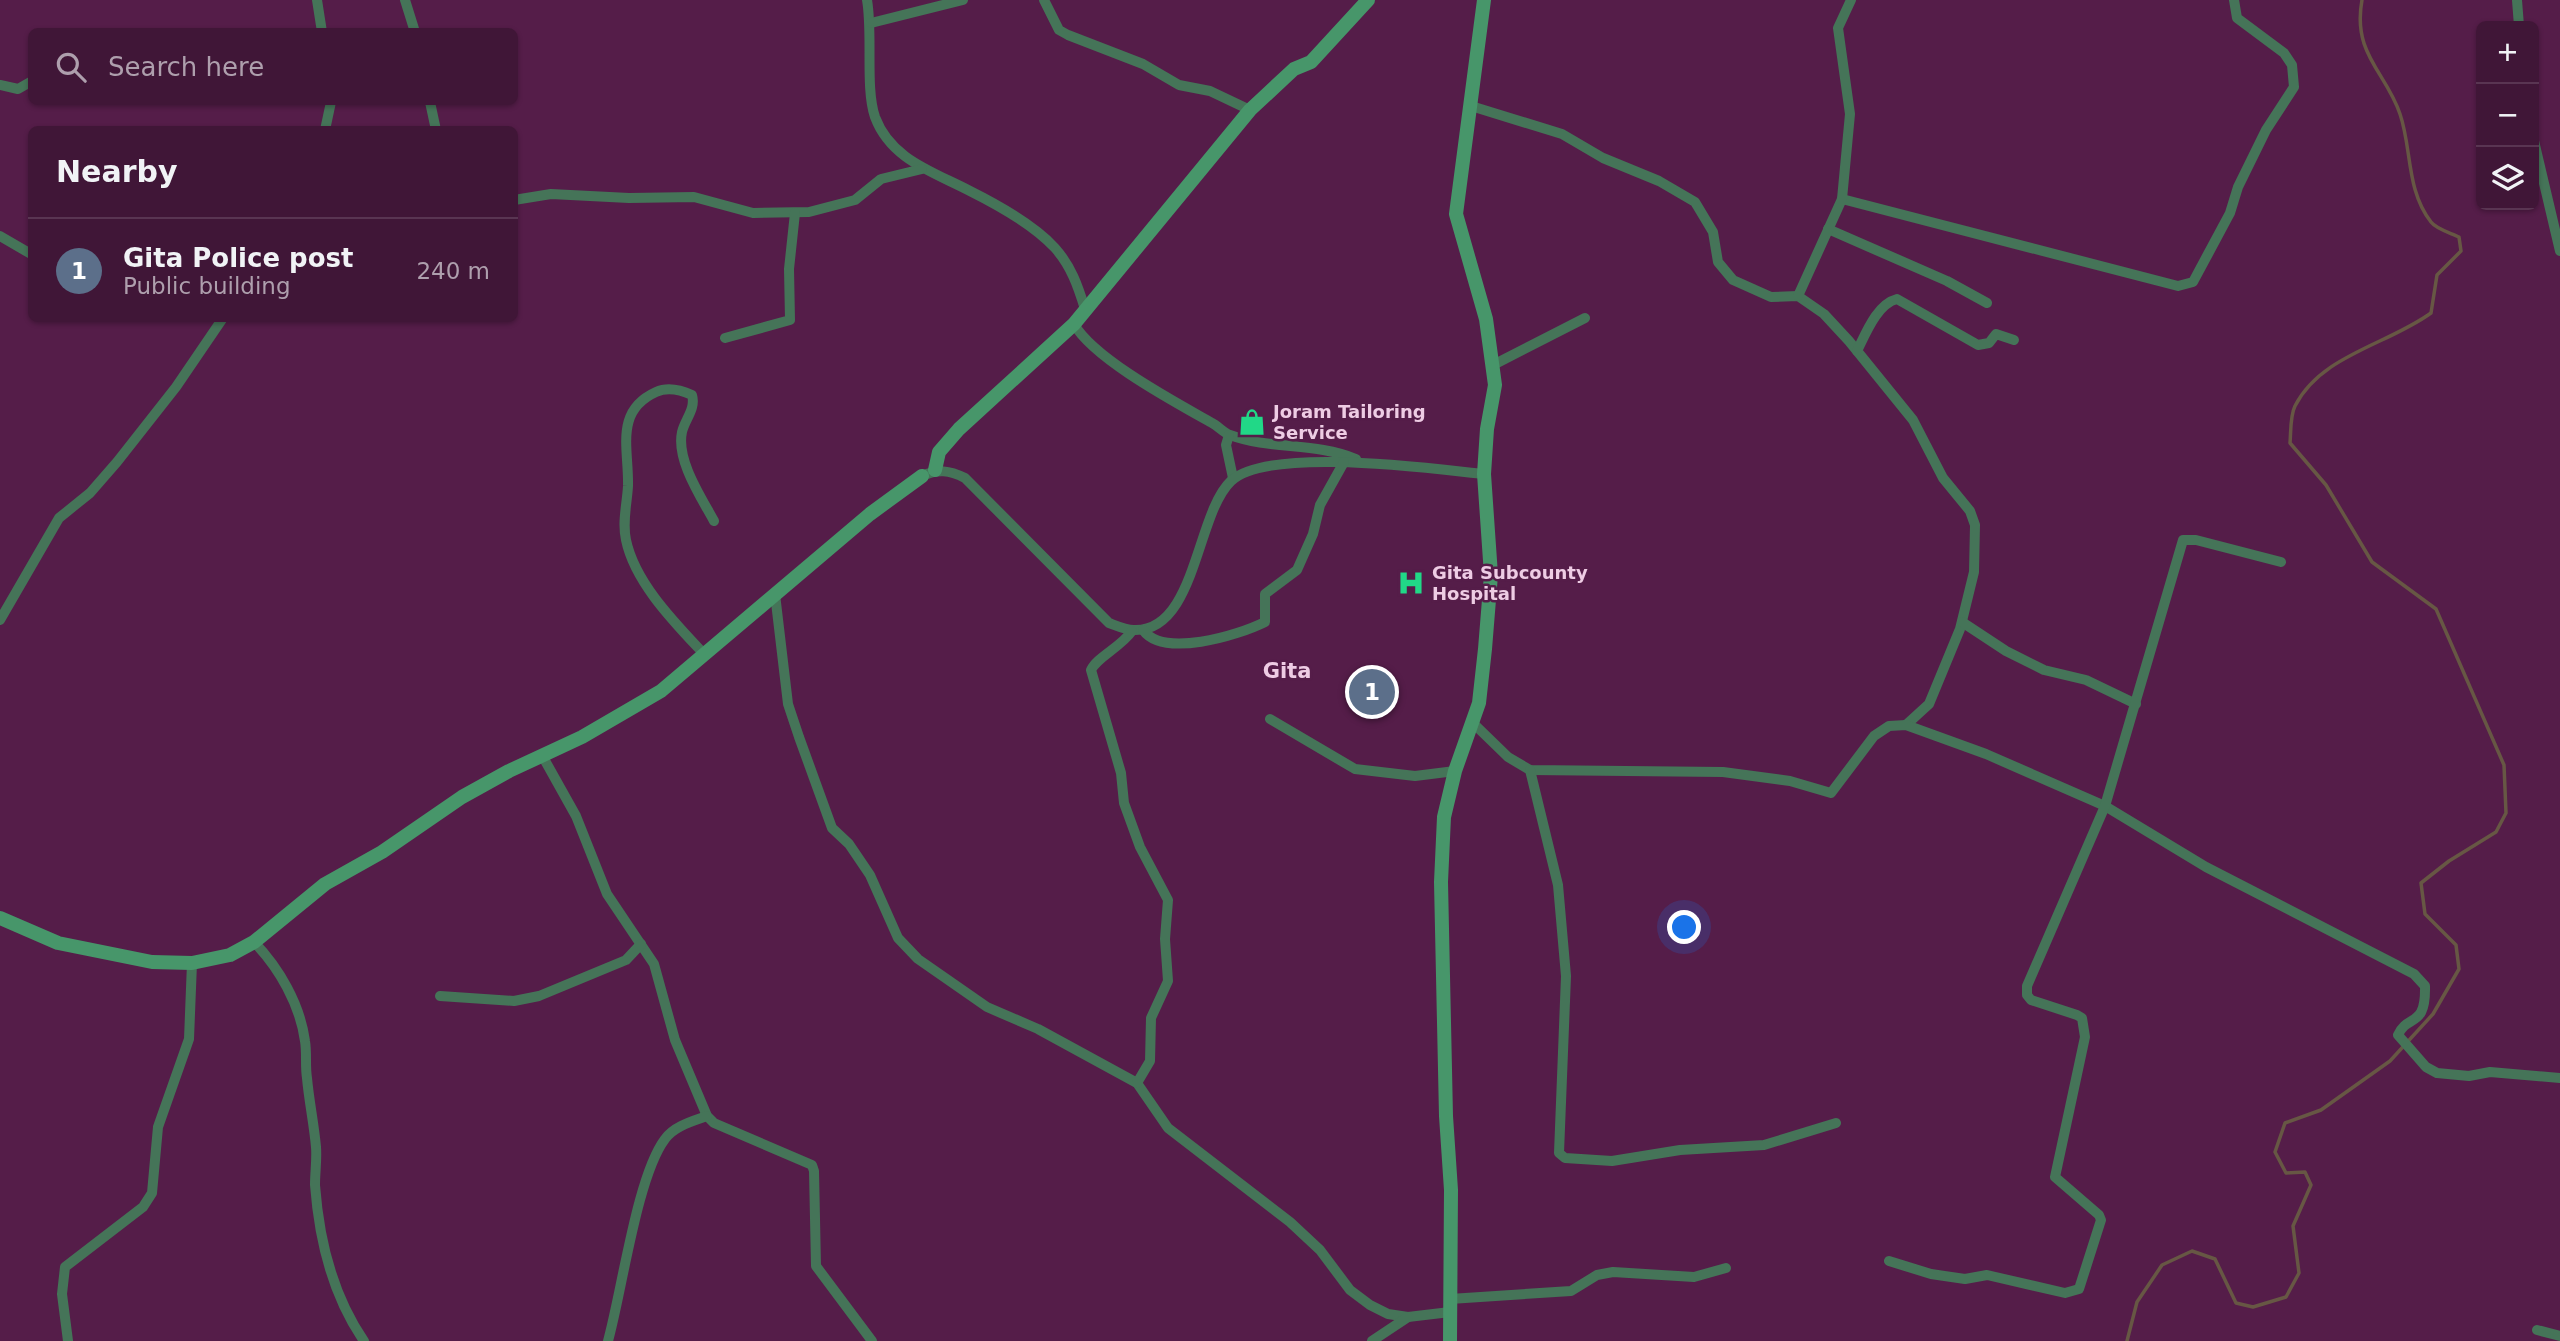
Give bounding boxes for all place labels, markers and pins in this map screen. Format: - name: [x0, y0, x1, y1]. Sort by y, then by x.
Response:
- place label: Joram Tailoring Service: [1271, 401, 1426, 443]
- shop icon: Joram Tailoring Service: [1237, 407, 1267, 437]
- place label: Gita Subcounty Hospital: [1432, 562, 1588, 604]
- hospital icon: Gita Subcounty Hospital: [1396, 568, 1426, 598]
- pin: 1: [1349, 666, 1395, 718]

